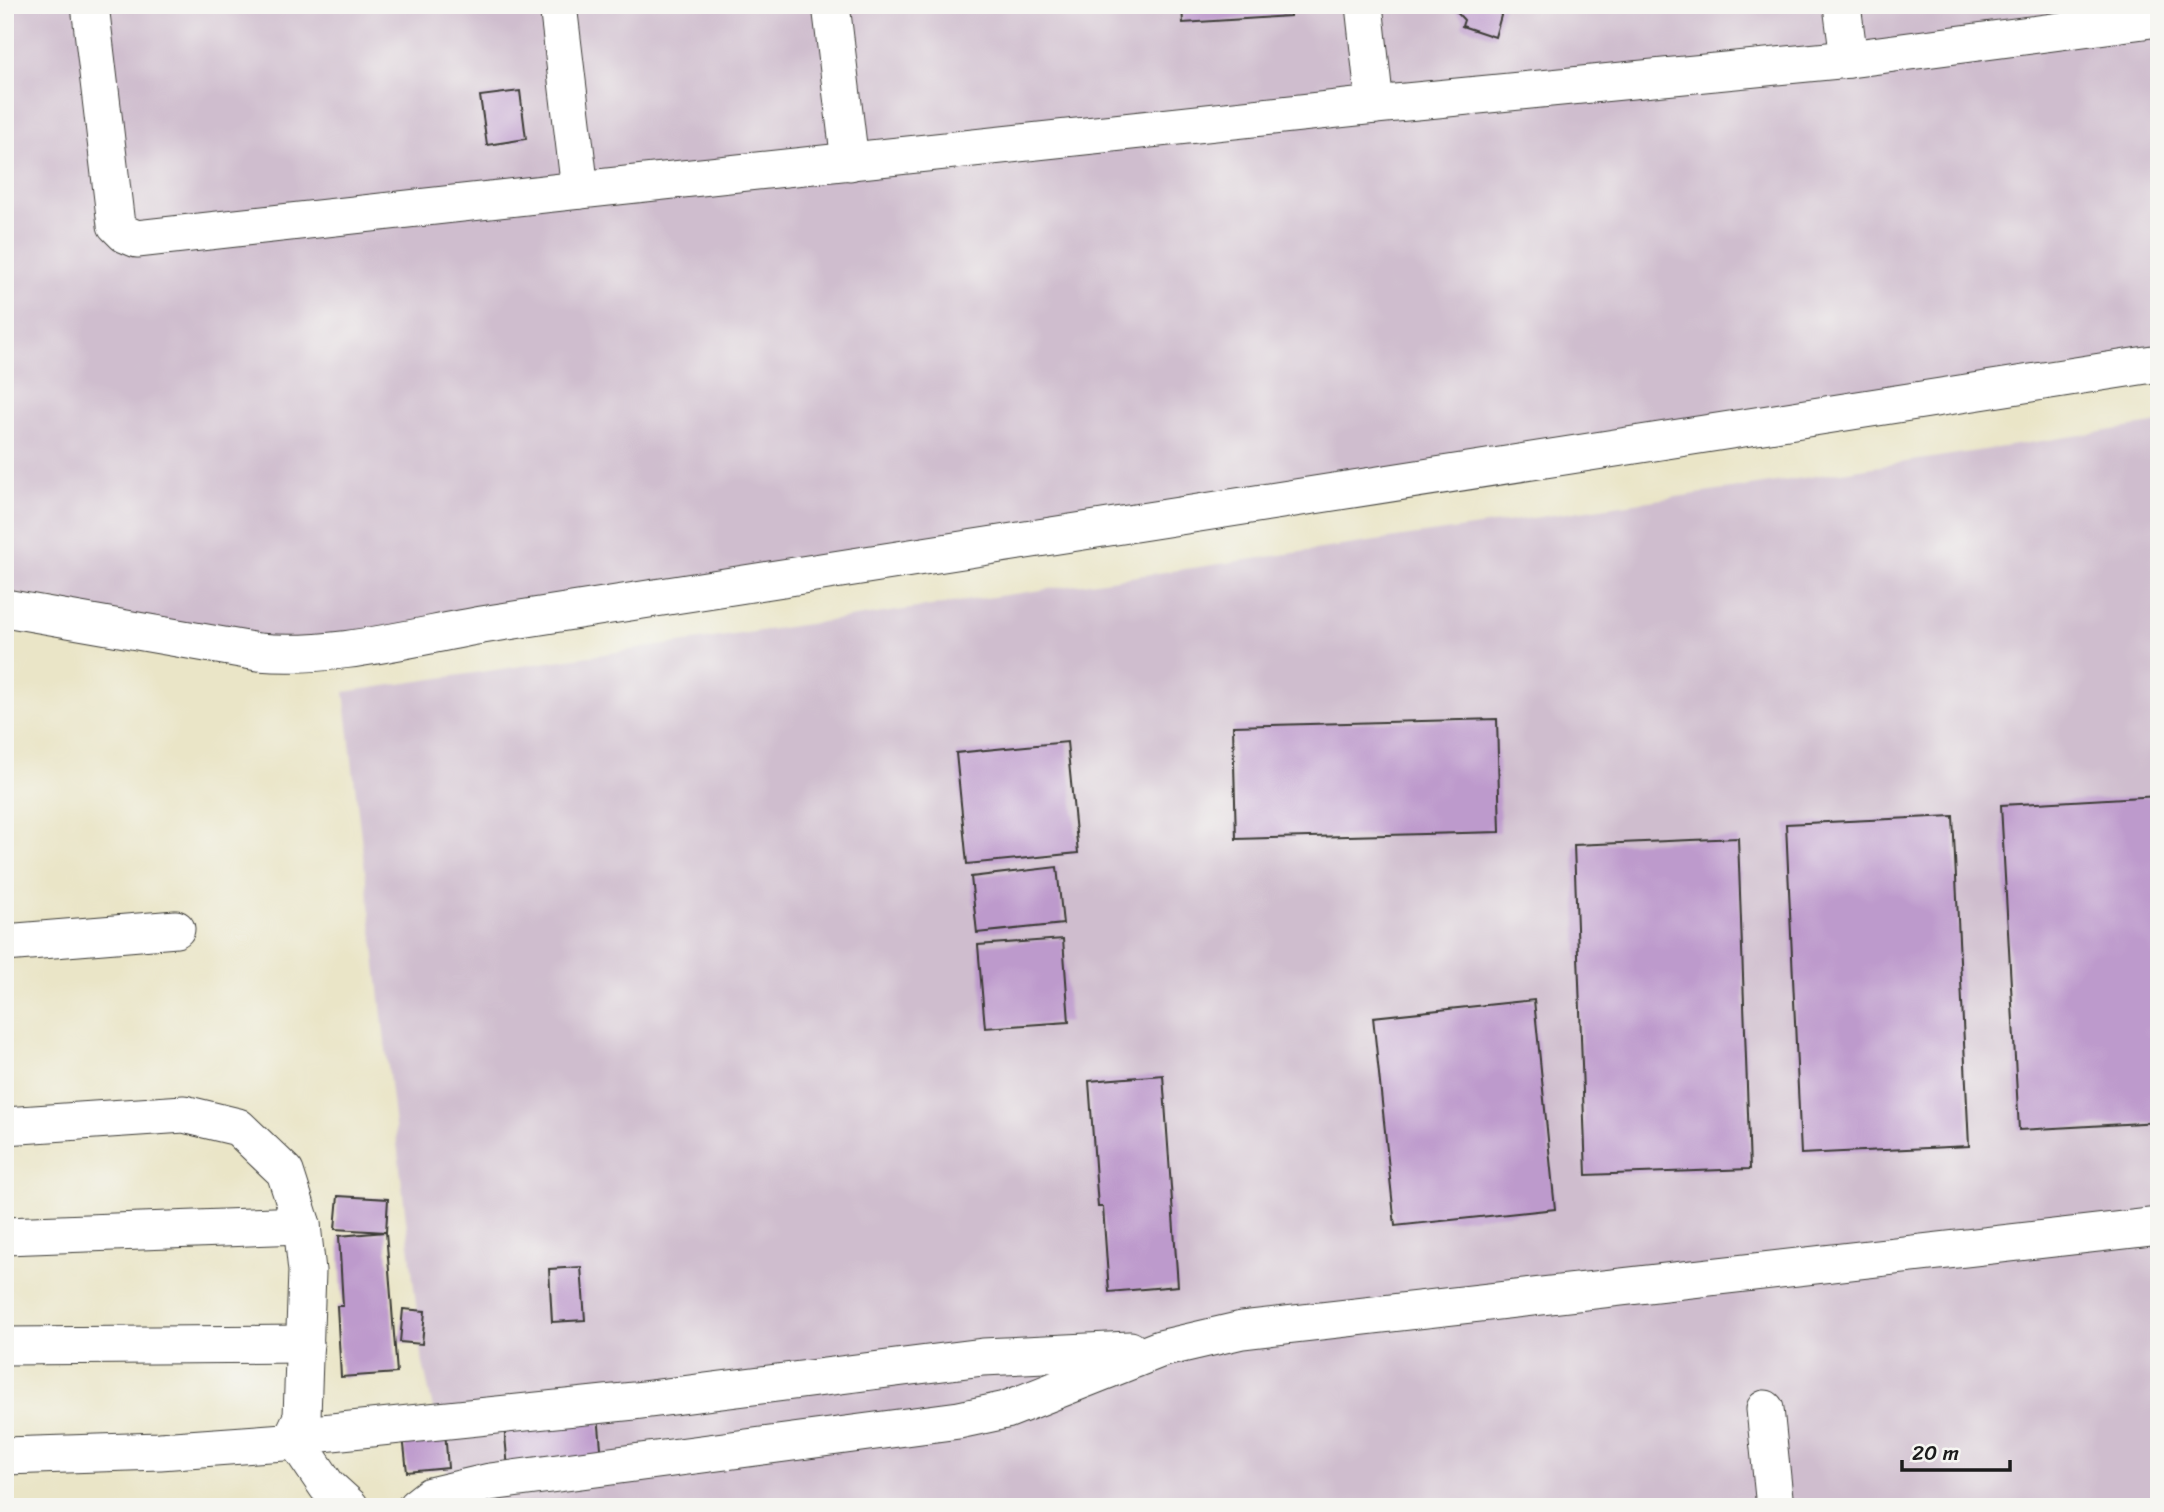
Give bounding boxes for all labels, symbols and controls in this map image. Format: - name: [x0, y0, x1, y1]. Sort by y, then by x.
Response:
- scale bar: [1902, 1428, 2010, 1472]
- text: 20 m: [1912, 1434, 1959, 1472]

